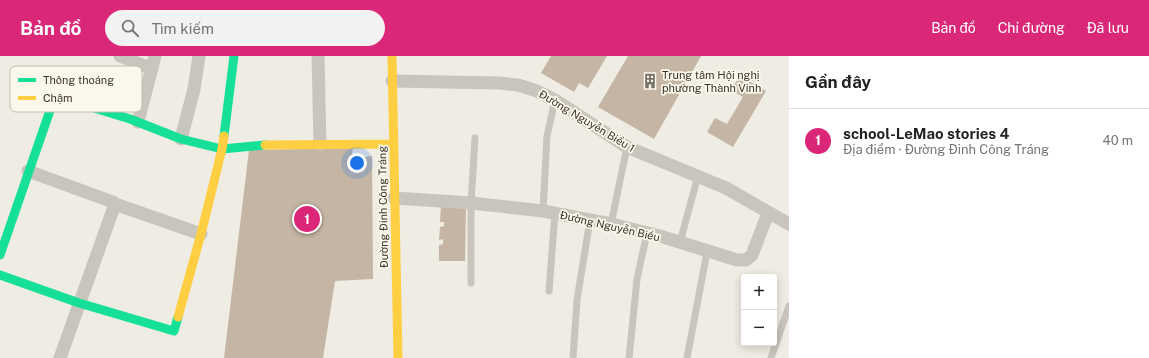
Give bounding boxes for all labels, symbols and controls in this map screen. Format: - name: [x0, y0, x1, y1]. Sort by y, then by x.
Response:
- search box: [105, 10, 385, 46]
- text: Bản đồ: [20, 17, 81, 39]
- icon: search: [119, 17, 141, 39]
- text: Tìm kiếm: [151, 20, 214, 37]
- text: Bản đồ: [931, 20, 976, 36]
- text: Chỉ đường: [998, 20, 1065, 36]
- text: Đã lưu: [1087, 20, 1129, 36]
- legend: [10, 66, 142, 112]
- place label: Trung tâm Hội nghị phường Thành Vinh: [662, 69, 761, 94]
- building icon: Trung tâm Hội nghị phường Thành Vinh: [641, 72, 659, 90]
- text: Gần đây: [805, 72, 871, 92]
- text: Thông thoáng: [43, 74, 114, 86]
- street label: Đường Nguyễn Biểu 1: [537, 88, 637, 154]
- text: Chậm: [43, 92, 73, 104]
- text: school-LeMao stories 4: [843, 125, 1009, 142]
- text: 1: [815, 133, 821, 148]
- text: 40 m: [1102, 133, 1133, 148]
- text: Địa điểm · Đường Đinh Công Tráng: [843, 142, 1049, 157]
- street label: Đường Đinh Công Tráng: [376, 146, 390, 268]
- your location: [347, 153, 367, 173]
- pin: 1: [294, 204, 320, 234]
- street label: Đường Nguyễn Biểu: [559, 209, 661, 243]
- map controls: [741, 274, 777, 346]
- button: +: [741, 274, 777, 310]
- button: −: [741, 310, 777, 346]

